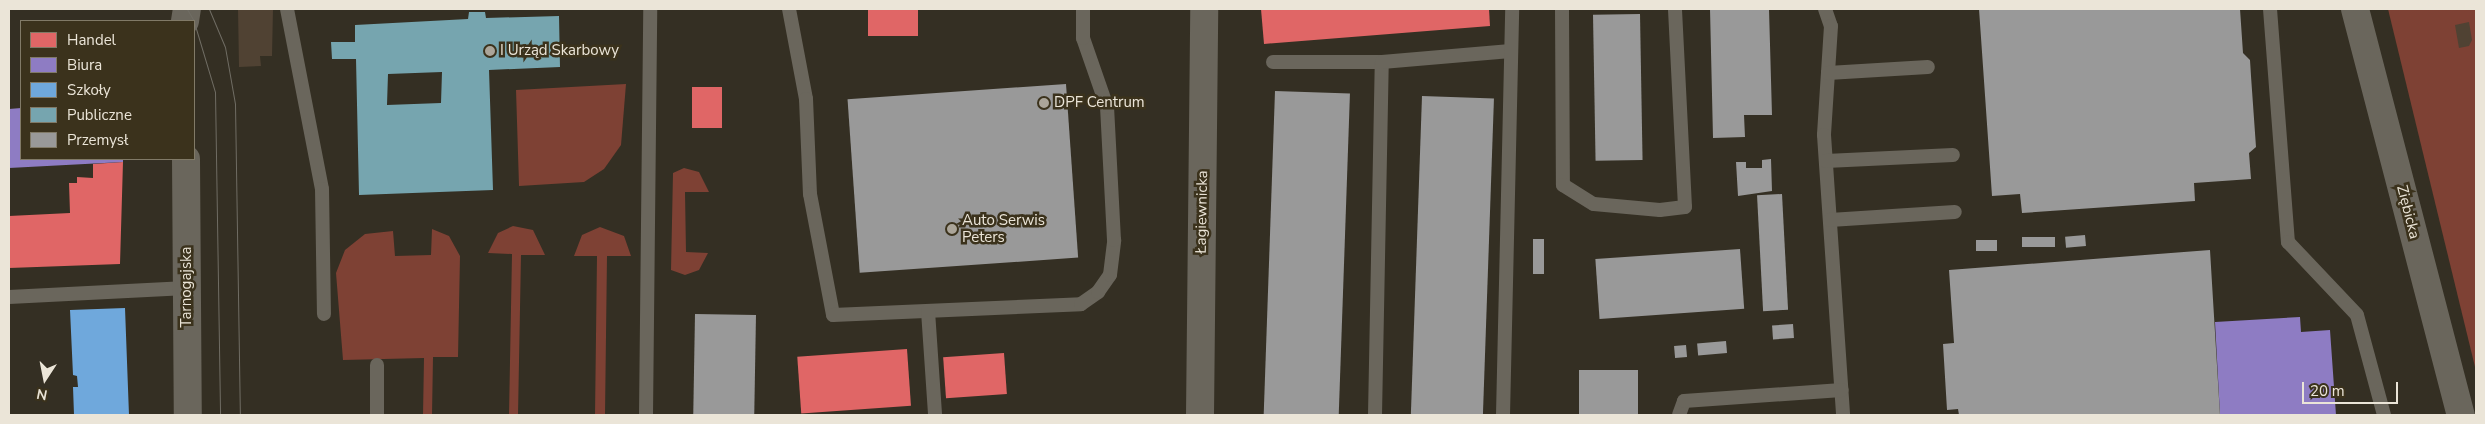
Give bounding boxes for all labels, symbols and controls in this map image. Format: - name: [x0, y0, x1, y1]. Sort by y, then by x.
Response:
- legend: [20, 20, 195, 160]
- text: Handel: [67, 30, 116, 50]
- place label: I Urząd Skarbowy: [500, 42, 619, 60]
- marker: I Urząd Skarbowy: [484, 45, 496, 57]
- text: Biura: [67, 55, 102, 75]
- text: Szkoły: [67, 80, 111, 100]
- place label: DPF Centrum: [1054, 94, 1145, 112]
- marker: DPF Centrum: [1038, 97, 1050, 109]
- text: Publiczne: [67, 105, 132, 125]
- text: Przemysł: [67, 130, 129, 150]
- street label: Łagiewnicka: [1192, 170, 1212, 254]
- street label: Ziębicka: [2393, 183, 2423, 241]
- place label: Auto Serwis Peters: [962, 211, 1045, 246]
- marker: Auto Serwis Peters: [946, 223, 958, 235]
- street label: Tarnogajska: [178, 247, 196, 327]
- north arrow: [20, 354, 70, 404]
- scale bar: [2305, 372, 2401, 404]
- text: 20 m: [2310, 381, 2345, 401]
- text: N: [35, 384, 49, 405]

